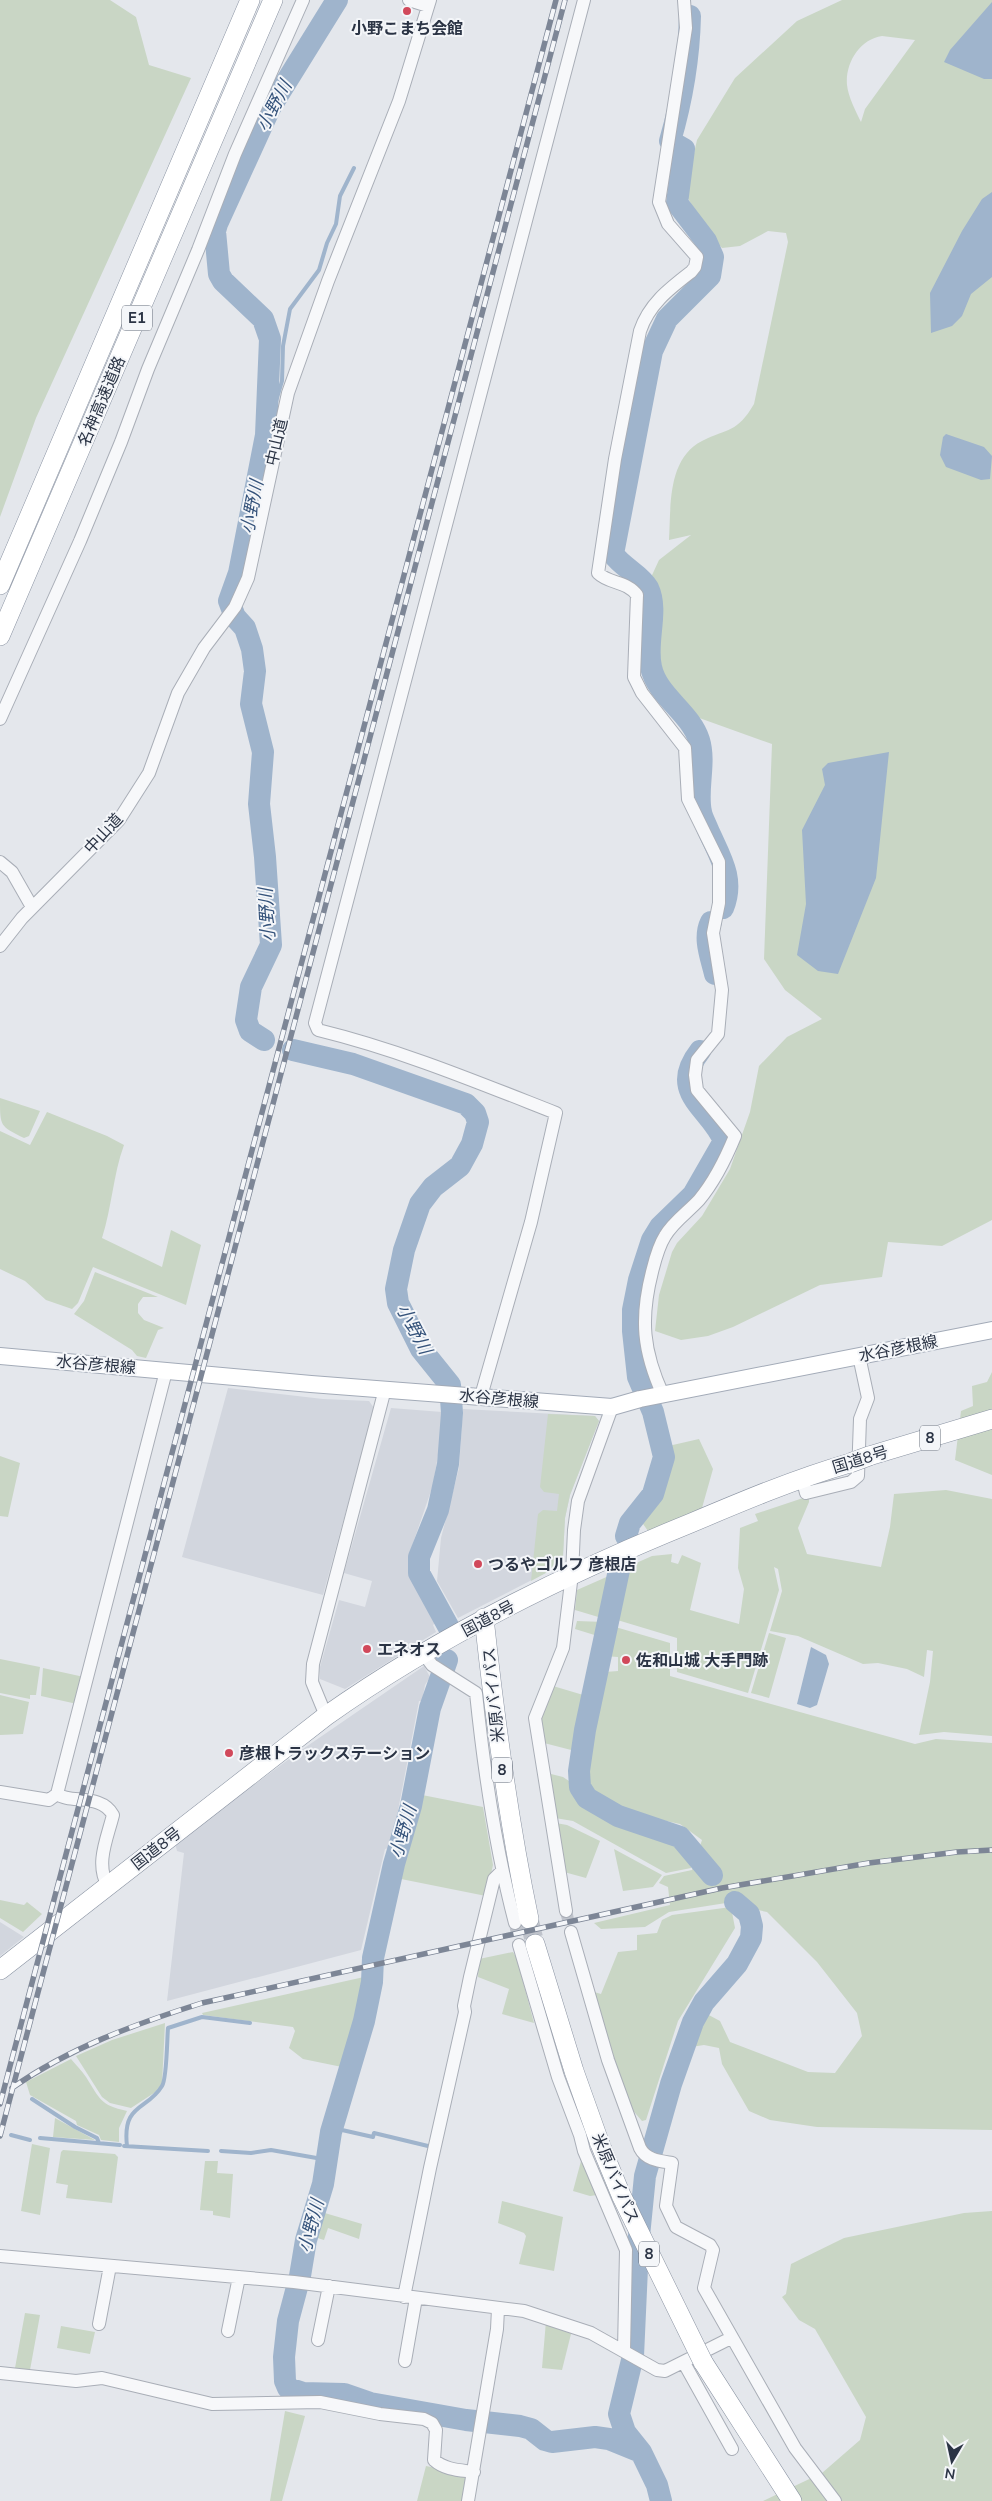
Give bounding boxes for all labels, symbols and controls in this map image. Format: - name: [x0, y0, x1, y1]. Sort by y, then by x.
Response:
- marker: 小野こまち会館: [401, 5, 413, 17]
- place label: 小野こまち会館: [351, 18, 463, 40]
- water label: 小野川: [251, 75, 298, 135]
- road number: E1: [122, 306, 152, 330]
- street label: 名神高速道路: [73, 353, 131, 450]
- street label: 中山道: [261, 416, 293, 468]
- water label: 小野川: [235, 476, 269, 536]
- street label: 中山道: [79, 809, 128, 859]
- water label: 小野川: [253, 885, 280, 943]
- water label: 小野川: [391, 1300, 438, 1360]
- street label: 水谷彦根線: [857, 1331, 940, 1367]
- street label: 水谷彦根線: [55, 1351, 137, 1379]
- street label: 水谷彦根線: [458, 1385, 540, 1413]
- road number: 8: [920, 1426, 940, 1450]
- street label: 国道8号: [830, 1441, 891, 1479]
- place label: つるやゴルフ 彦根店: [488, 1554, 636, 1576]
- marker: つるやゴルフ 彦根店: [472, 1558, 484, 1570]
- street label: 国道8号: [458, 1596, 519, 1642]
- place label: エネオス: [377, 1639, 441, 1661]
- marker: エネオス: [361, 1643, 373, 1655]
- street label: 米原バイパス: [478, 1646, 510, 1744]
- place label: 佐和山城 大手門跡: [635, 1650, 768, 1672]
- marker: 佐和山城 大手門跡: [620, 1654, 632, 1666]
- place label: 彦根トラックステーション: [239, 1743, 430, 1765]
- marker: 彦根トラックステーション: [223, 1747, 235, 1759]
- road number: 8: [492, 1758, 512, 1782]
- water label: 小野川: [384, 1801, 423, 1861]
- street label: 国道8号: [127, 1822, 186, 1875]
- street label: 米原バイパス: [586, 2130, 644, 2227]
- water label: 小野川: [292, 2195, 330, 2255]
- road number: 8: [639, 2242, 659, 2266]
- north arrow: [927, 2436, 977, 2486]
- text: N: [943, 2463, 957, 2484]

